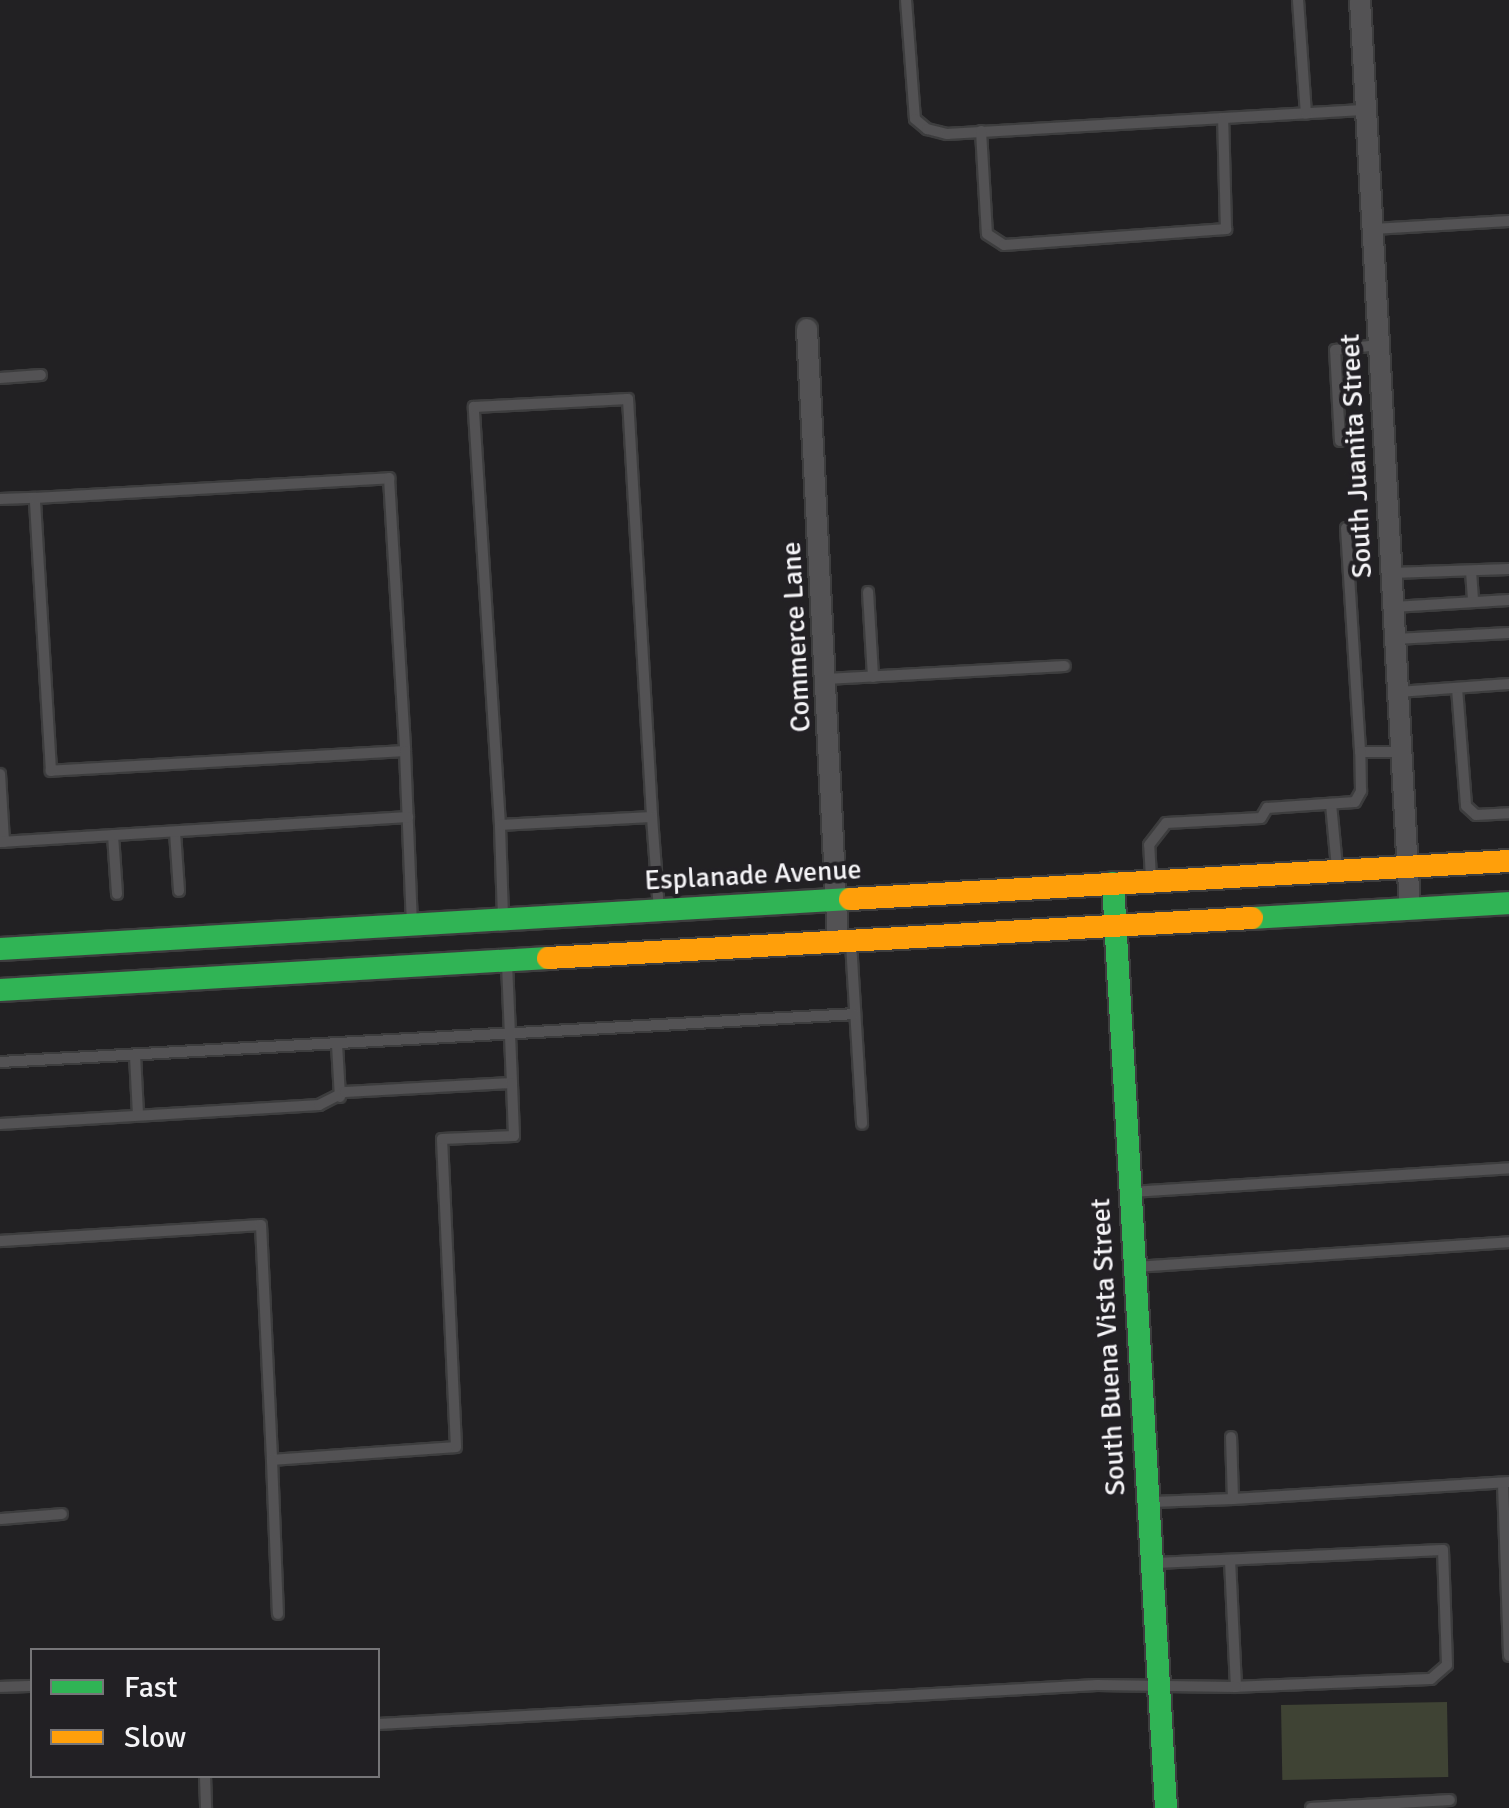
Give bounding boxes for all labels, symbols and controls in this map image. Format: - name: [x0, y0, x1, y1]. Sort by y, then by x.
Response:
- street label: South Juanita Street: [1333, 333, 1379, 579]
- street label: Commerce Lane: [774, 541, 818, 733]
- street label: Esplanade Avenue: [644, 853, 862, 897]
- street label: South Buena Vista Street: [1083, 1198, 1133, 1496]
- legend: [30, 1648, 380, 1778]
- text: Fast: [124, 1669, 177, 1706]
- text: Slow: [124, 1719, 186, 1756]

